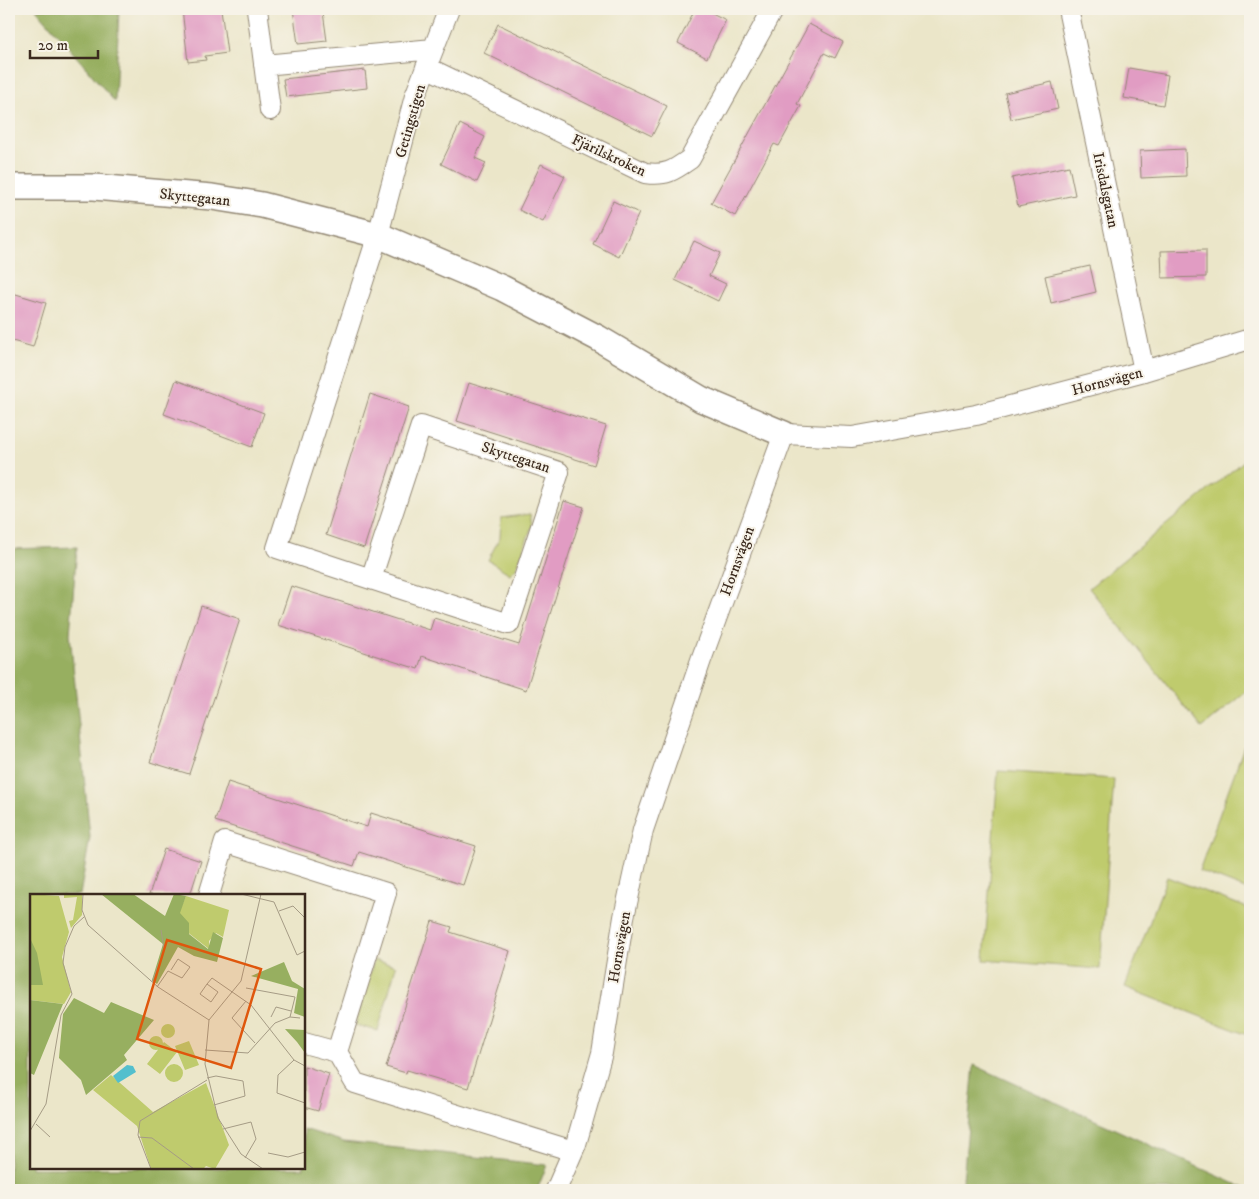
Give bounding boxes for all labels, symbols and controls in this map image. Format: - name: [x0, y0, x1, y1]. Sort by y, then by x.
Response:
- scale bar: [30, 28, 98, 60]
- text: 20 m: [38, 36, 68, 55]
- street label: Getingstigen: [391, 82, 430, 160]
- street label: Fjärilskroken: [569, 130, 649, 181]
- street label: Irisdalsgatan: [1088, 151, 1123, 230]
- street label: Skyttegatan: [159, 184, 231, 211]
- street label: Hornsvägen: [1070, 363, 1145, 400]
- street label: Skyttegatan: [479, 437, 553, 478]
- street label: Hornsvägen: [716, 524, 759, 598]
- inset map: [30, 894, 305, 1169]
- street label: Hornsvägen: [604, 910, 635, 984]

